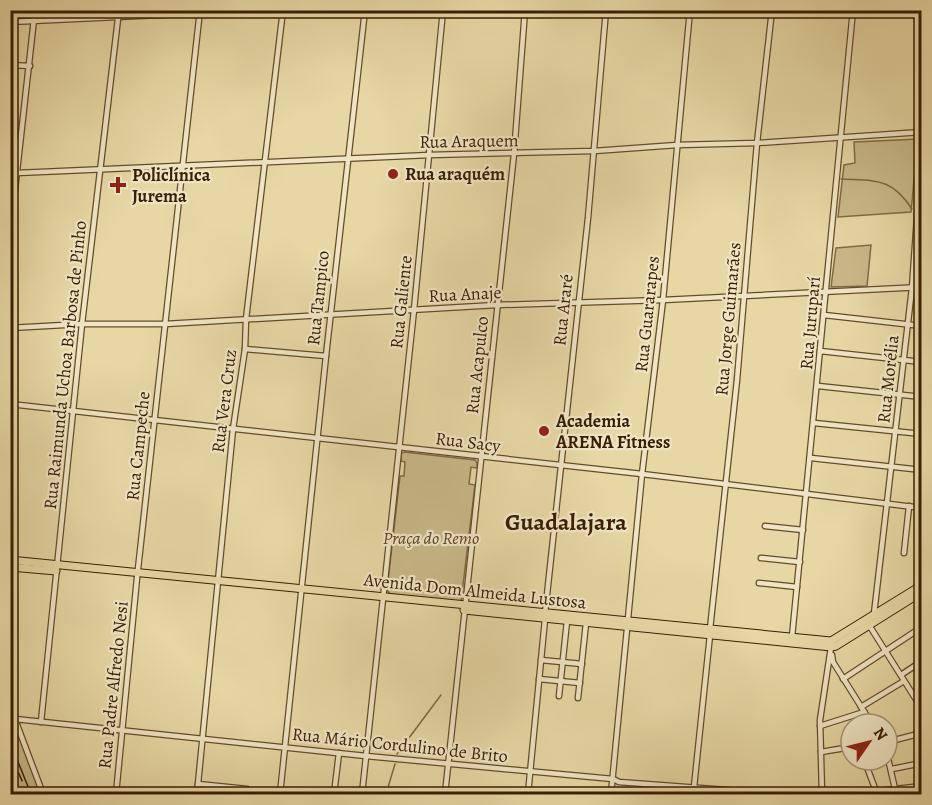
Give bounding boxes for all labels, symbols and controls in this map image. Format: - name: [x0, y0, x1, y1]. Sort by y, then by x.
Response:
- street label: Rua Araquem: [419, 128, 519, 154]
- place label: Rua araquém: [405, 162, 505, 186]
- place label: Policlínica Jurema: [132, 163, 211, 208]
- marker: Rua araquém: [386, 167, 400, 181]
- marker: Policlínica Jurema: [109, 176, 127, 194]
- street label: Rua Raimunda Uchoa Barbosa de Pinho: [38, 219, 92, 511]
- street label: Rua Jorge Guimarães: [709, 241, 747, 397]
- street label: Rua Tampico: [301, 249, 335, 347]
- street label: Rua Galiente: [384, 254, 418, 350]
- street label: Rua Guararapes: [629, 255, 665, 373]
- street label: Rua Araré: [547, 273, 579, 347]
- street label: Rua Juruparí: [794, 275, 826, 371]
- street label: Rua Anaje: [428, 280, 502, 308]
- street label: Rua Acapulco: [460, 315, 494, 415]
- street label: Rua Morélia: [871, 333, 905, 424]
- street label: Rua Vera Cruz: [206, 348, 242, 454]
- street label: Rua Campeche: [120, 390, 156, 502]
- place label: Academia ARENA Fitness: [555, 409, 670, 454]
- marker: Academia ARENA Fitness: [537, 424, 551, 438]
- street label: Rua Sacy: [434, 426, 503, 458]
- district label: Guadalajara: [505, 506, 627, 538]
- park label: Praça do Remo: [383, 526, 479, 550]
- street label: Avenida Dom Almeida Lustosa: [362, 567, 588, 615]
- street label: Rua Padre Alfredo Nesi: [92, 600, 134, 770]
- north arrow: [839, 712, 899, 772]
- street label: Rua Mário Cordulino de Brito: [291, 722, 509, 768]
- text: N: [868, 723, 893, 745]

